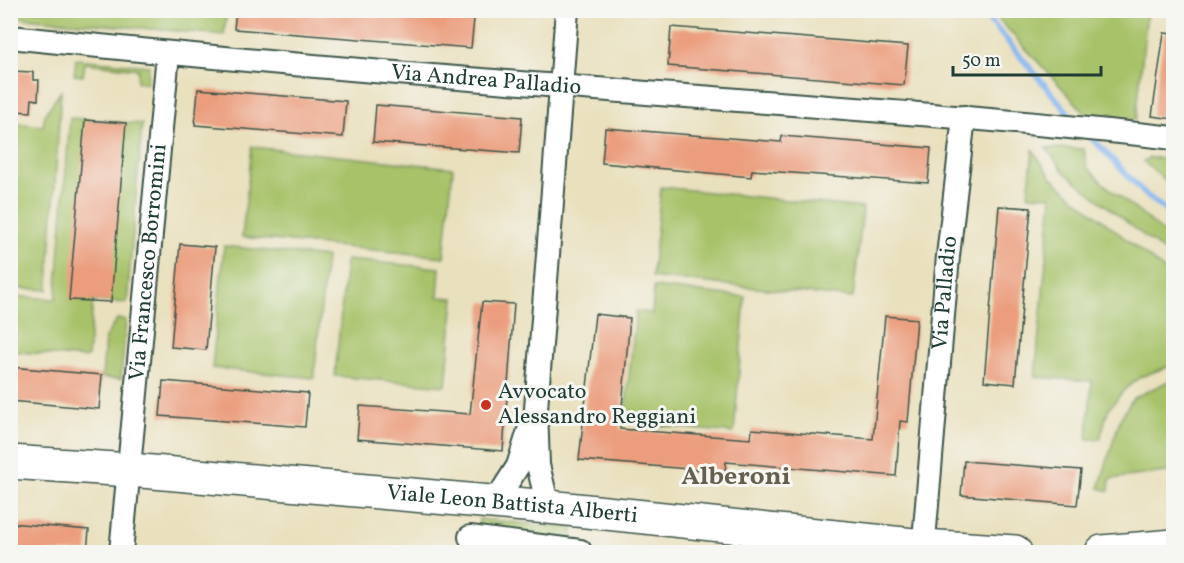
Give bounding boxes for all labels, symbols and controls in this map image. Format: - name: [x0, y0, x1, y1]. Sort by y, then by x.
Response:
- scale bar: [953, 39, 1102, 77]
- text: 50 m: [962, 49, 1001, 74]
- street label: Via Andrea Palladio: [390, 57, 582, 103]
- street label: Via Francesco Borromini: [122, 142, 175, 382]
- street label: Via Palladio: [925, 234, 966, 351]
- place label: Avvocato Alessandro Reggiani: [498, 377, 696, 433]
- marker: Avvocato Alessandro Reggiani: [479, 398, 493, 412]
- district label: Alberoni: [681, 459, 791, 495]
- street label: Viale Leon Battista Alberti: [385, 477, 639, 532]

